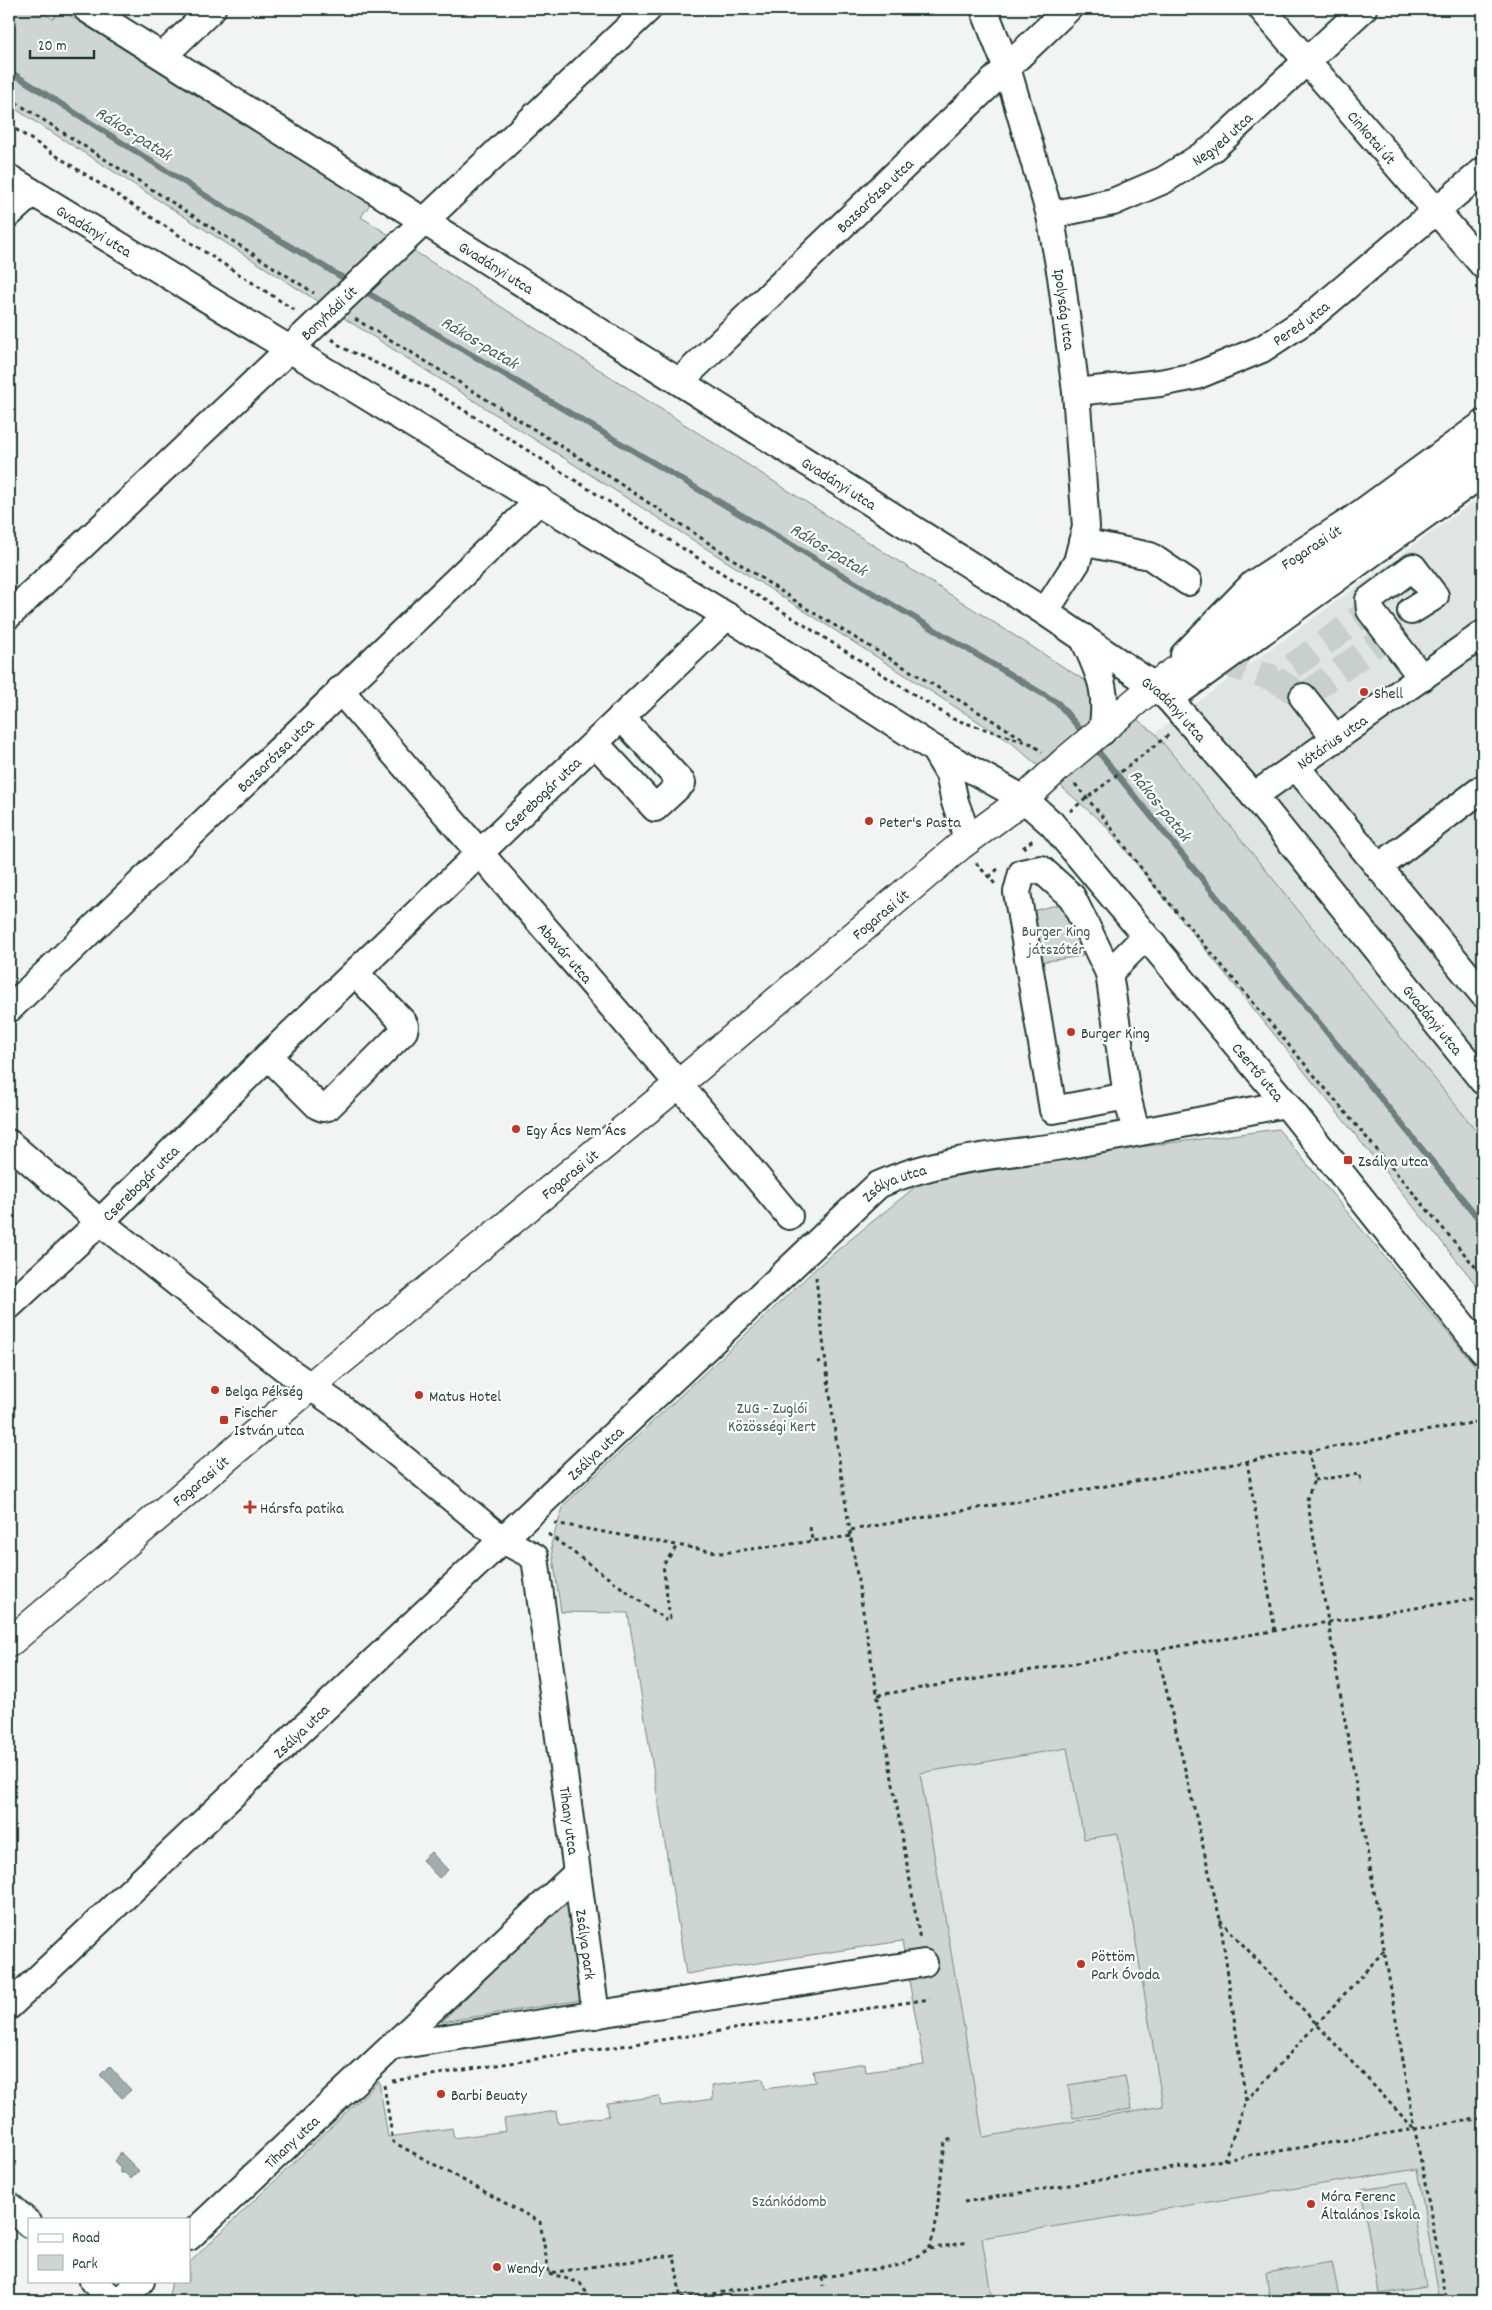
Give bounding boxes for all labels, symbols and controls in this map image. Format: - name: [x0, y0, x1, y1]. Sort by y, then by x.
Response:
- scale bar: [30, 28, 94, 60]
- text: 20 m: [38, 36, 66, 58]
- water label: Rákos-patak: [90, 102, 177, 169]
- street label: Cinkotai út: [1341, 107, 1400, 171]
- street label: Negyed utca: [1188, 108, 1259, 173]
- street label: Bazsarózsa utca: [832, 154, 920, 239]
- street label: Gvadányi utca: [51, 200, 136, 264]
- street label: Gvadányi utca: [453, 237, 538, 302]
- street label: Ipolyság utca: [1046, 267, 1080, 352]
- street label: Bonyhádi út: [296, 281, 364, 347]
- street label: Pered utca: [1269, 296, 1336, 353]
- water label: Rákos-patak: [435, 311, 523, 378]
- street label: Gvadányi utca: [796, 452, 881, 517]
- water label: Rákos-patak: [784, 518, 872, 585]
- street label: Fogarasi út: [1277, 520, 1347, 577]
- street label: Gvadányi utca: [1136, 672, 1211, 748]
- place label: Shell: [1374, 683, 1403, 706]
- marker: Shell: [1358, 686, 1370, 698]
- street label: Nótárius utca: [1293, 710, 1373, 776]
- street label: Bazsarózsa utca: [233, 713, 321, 799]
- street label: Cserebogár utca: [499, 752, 588, 838]
- water label: Rákos-patak: [1122, 765, 1197, 849]
- place label: Peter's Pasta: [879, 812, 961, 835]
- marker: Peter's Pasta: [863, 815, 875, 827]
- street label: Fogarasi út: [848, 885, 915, 947]
- street label: Abavár utca: [531, 918, 597, 990]
- park label: Burger King játszótér: [1022, 921, 1090, 962]
- street label: Gvadányi utca: [1396, 981, 1467, 1062]
- place label: Burger King: [1081, 1023, 1150, 1046]
- marker: Burger King: [1065, 1026, 1077, 1038]
- street label: Csertő utca: [1225, 1038, 1289, 1108]
- place label: Egy Ács Nem Ács: [526, 1120, 627, 1143]
- marker: Egy Ács Nem Ács: [510, 1123, 522, 1135]
- street label: Cserebogár utca: [98, 1141, 186, 1228]
- street label: Fogarasi út: [537, 1145, 605, 1206]
- place label: Zsálya utca: [1358, 1151, 1428, 1174]
- marker: Zsálya utca: [1342, 1154, 1354, 1166]
- street label: Zsálya utca: [858, 1159, 930, 1209]
- place label: Belga Pékség: [225, 1381, 303, 1404]
- marker: Belga Pékség: [209, 1384, 221, 1396]
- place label: Matus Hotel: [429, 1386, 501, 1409]
- marker: Matus Hotel: [413, 1389, 425, 1401]
- park label: ZUG - Zuglói Közösségi Kert: [728, 1398, 816, 1439]
- place label: Fischer István utca: [234, 1402, 305, 1443]
- marker: Fischer István utca: [218, 1414, 230, 1426]
- street label: Zsálya utca: [563, 1422, 630, 1487]
- street label: Fogarasi út: [168, 1451, 235, 1513]
- place label: Hársfa patika: [260, 1498, 344, 1521]
- marker: Hársfa patika: [244, 1501, 256, 1513]
- street label: Zsálya utca: [269, 1700, 336, 1765]
- street label: Tihany utca: [552, 1785, 584, 1857]
- street label: Zsálya park: [568, 1908, 600, 1981]
- place label: Pöttöm Park Óvoda: [1091, 1946, 1160, 1987]
- marker: Pöttöm Park Óvoda: [1075, 1958, 1087, 1970]
- place label: Barbi Beuaty: [451, 2085, 527, 2108]
- marker: Barbi Beuaty: [435, 2088, 447, 2100]
- street label: Tihany utca: [260, 2111, 326, 2175]
- place label: Móra Ferenc Általános Iskola: [1321, 2186, 1420, 2227]
- park label: Szánkódomb: [752, 2191, 826, 2214]
- marker: Móra Ferenc Általános Iskola: [1305, 2198, 1317, 2210]
- legend: [28, 2218, 190, 2282]
- text: Road: [72, 2228, 100, 2250]
- text: Park: [72, 2254, 98, 2276]
- place label: Wendy: [507, 2258, 545, 2281]
- marker: Wendy: [491, 2261, 503, 2273]

